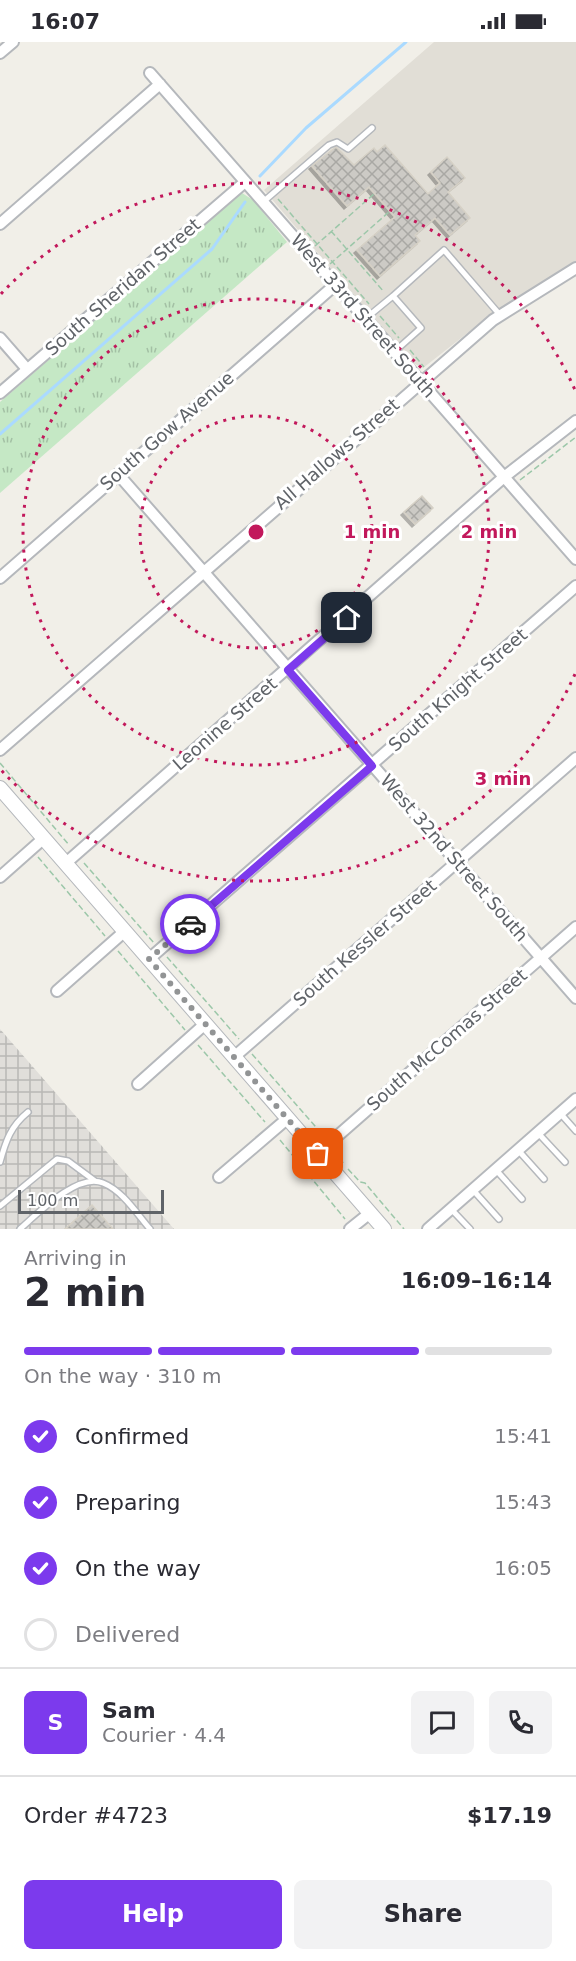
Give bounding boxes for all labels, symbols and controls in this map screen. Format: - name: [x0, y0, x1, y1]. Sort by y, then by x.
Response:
- text: 16:07: [30, 9, 100, 34]
- street label: South Sheridan Street: [41, 214, 205, 360]
- street label: West 33rd Street South: [287, 230, 440, 402]
- street label: South Gow Avenue: [96, 367, 238, 494]
- street label: All Hallows Street: [270, 394, 403, 513]
- text: 1 min: [344, 521, 400, 542]
- text: 2 min: [461, 521, 517, 542]
- centre of rings: [246, 522, 266, 542]
- pin: [321, 592, 372, 643]
- icon: home: [330, 601, 363, 634]
- street label: South Knight Street: [384, 624, 531, 755]
- street label: Leonine Street: [168, 673, 281, 775]
- text: 3 min: [475, 768, 531, 789]
- street label: West 32nd Street South: [376, 770, 533, 945]
- street label: South Kessler Street: [289, 875, 440, 1010]
- courier: [160, 894, 220, 954]
- icon: car: [174, 908, 207, 941]
- street label: South McComas Street: [362, 964, 531, 1115]
- pin: [292, 1128, 343, 1179]
- icon: bag: [301, 1137, 334, 1170]
- scale bar: [18, 1187, 164, 1214]
- text: 100 m: [27, 1191, 78, 1210]
- text: Arriving in: [24, 1246, 127, 1270]
- text: 16:09–16:14: [401, 1268, 552, 1293]
- text: 2 min: [24, 1270, 146, 1315]
- text: On the way · 310 m: [24, 1364, 222, 1388]
- icon: check: [24, 1420, 57, 1453]
- text: Confirmed: [75, 1424, 189, 1449]
- text: 15:41: [494, 1424, 552, 1448]
- icon: check: [24, 1486, 57, 1519]
- text: Preparing: [75, 1490, 181, 1515]
- text: 15:43: [494, 1490, 552, 1514]
- icon: check: [24, 1552, 57, 1585]
- text: On the way: [75, 1556, 201, 1581]
- text: 16:05: [494, 1556, 552, 1580]
- text: Delivered: [75, 1622, 180, 1647]
- button: chat: [411, 1691, 474, 1754]
- button: phone: [489, 1691, 552, 1754]
- text: Sam: [102, 1698, 156, 1723]
- text: S: [48, 1710, 63, 1735]
- text: Courier · 4.4: [102, 1723, 226, 1747]
- text: Order #4723: [24, 1803, 168, 1828]
- text: $17.19: [467, 1803, 552, 1828]
- button: Help: [24, 1880, 282, 1949]
- button: Share: [294, 1880, 552, 1949]

